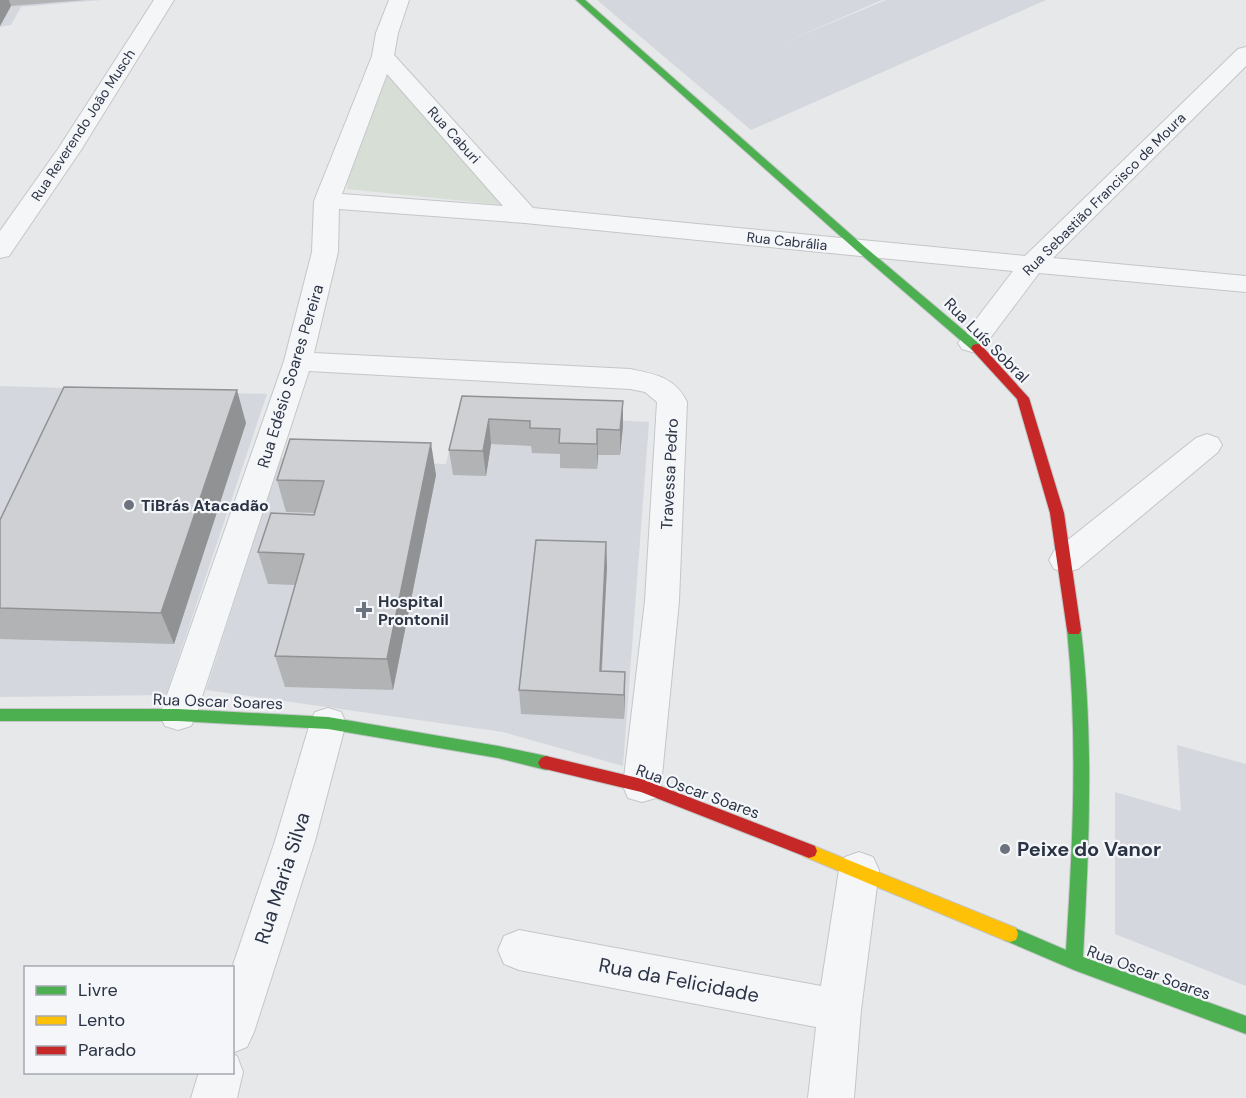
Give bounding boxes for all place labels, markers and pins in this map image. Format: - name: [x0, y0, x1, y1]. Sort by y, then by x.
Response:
- place label: TiBrás Atacadão: [141, 495, 269, 516]
- marker: TiBrás Atacadão: [122, 498, 136, 512]
- place label: Hospital Prontonil: [378, 591, 449, 630]
- marker: Hospital Prontonil: [355, 601, 373, 619]
- place label: Peixe do Vanor: [1017, 836, 1161, 862]
- marker: Peixe do Vanor: [998, 842, 1012, 856]

